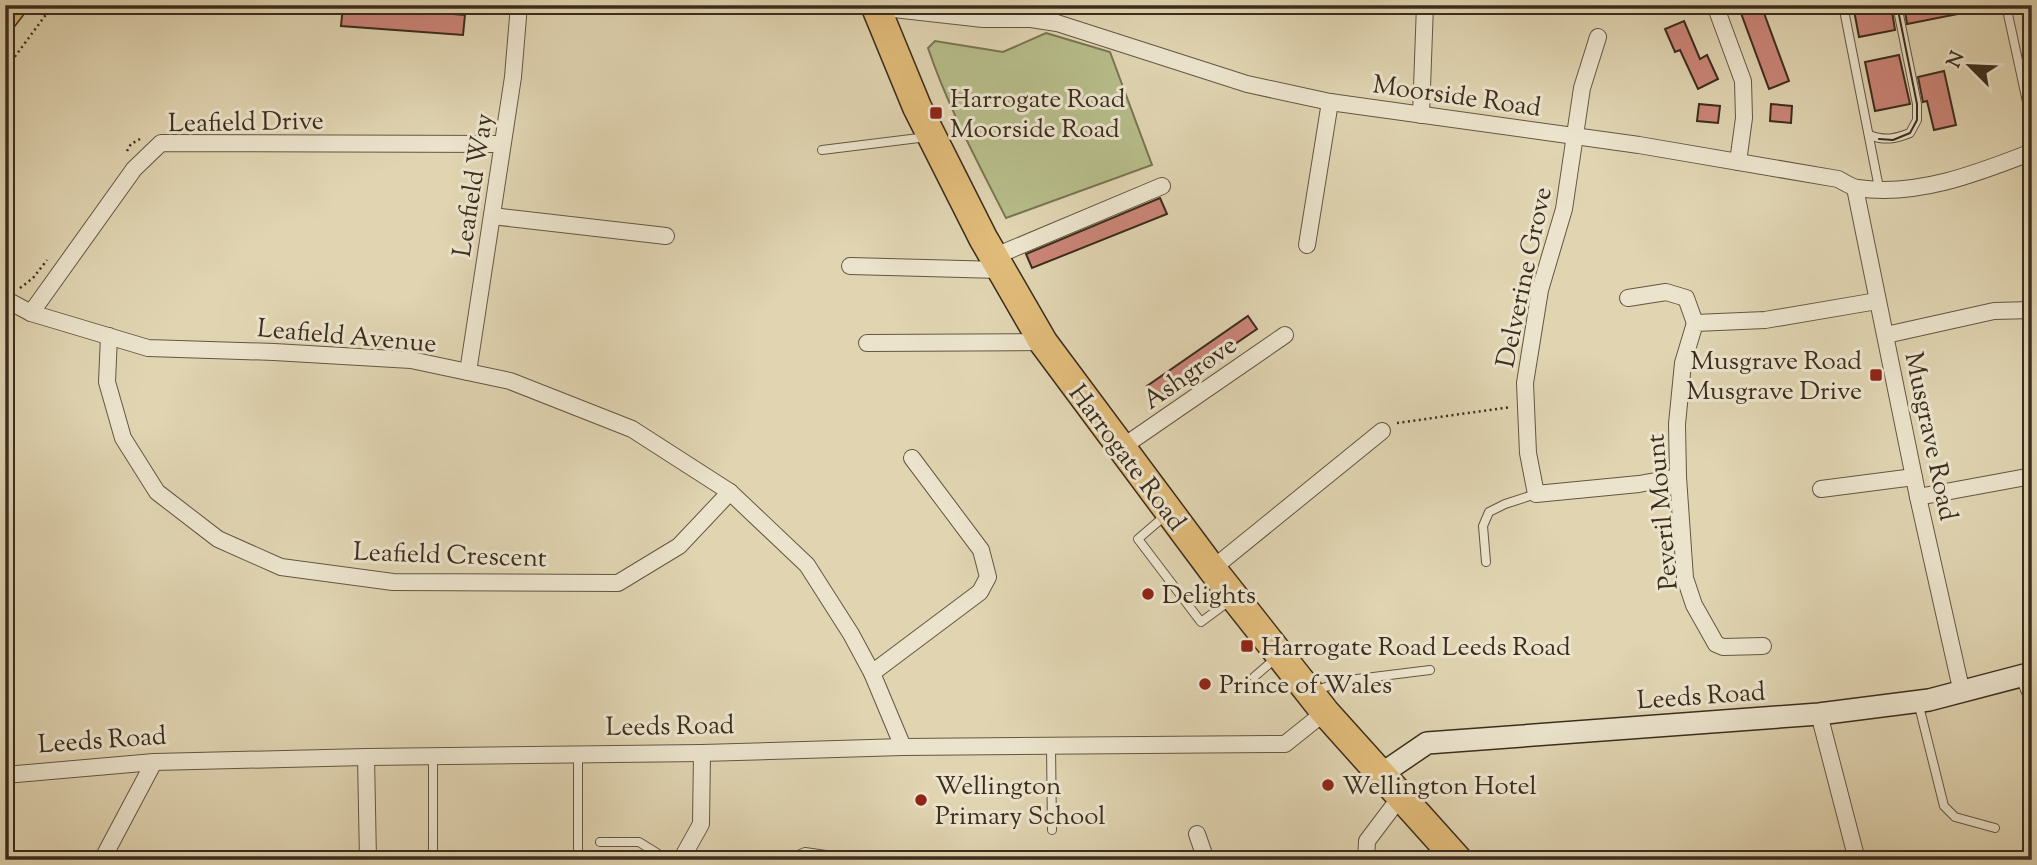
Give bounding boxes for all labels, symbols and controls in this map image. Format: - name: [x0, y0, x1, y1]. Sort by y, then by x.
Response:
- north arrow: [1936, 32, 2006, 102]
- text: N: [1941, 48, 1972, 73]
- street label: Moorside Road: [1370, 67, 1544, 128]
- place label: Harrogate Road Moorside Road: [950, 82, 1126, 149]
- street label: Leafield Drive: [168, 104, 324, 143]
- marker: Harrogate Road Moorside Road: [928, 105, 944, 121]
- street label: Leafield Way: [445, 111, 504, 260]
- street label: Delverine Grove: [1488, 184, 1563, 371]
- street label: Leafield Avenue: [256, 311, 438, 364]
- street label: Ashgrove: [1136, 328, 1245, 420]
- place label: Musgrave Road Musgrave Drive: [1686, 344, 1862, 411]
- street label: Musgrave Road: [1894, 349, 1966, 525]
- marker: Musgrave Road Musgrave Drive: [1868, 367, 1884, 383]
- street label: Harrogate Road: [1058, 377, 1194, 540]
- street label: Peveril Mount: [1638, 432, 1689, 592]
- street label: Leafield Crescent: [353, 535, 547, 578]
- place label: Delights: [1162, 578, 1256, 615]
- marker: Delights: [1140, 586, 1156, 602]
- place label: Harrogate Road Leeds Road: [1261, 630, 1571, 667]
- marker: Harrogate Road Leeds Road: [1239, 638, 1255, 654]
- place label: Prince of Wales: [1219, 668, 1392, 705]
- street label: Leeds Road: [1636, 675, 1767, 720]
- marker: Prince of Wales: [1197, 676, 1213, 692]
- street label: Leeds Road: [605, 708, 735, 747]
- street label: Leeds Road: [37, 719, 168, 764]
- place label: Wellington Primary School: [935, 769, 1105, 836]
- place label: Wellington Hotel: [1342, 769, 1537, 806]
- marker: Wellington Hotel: [1320, 777, 1336, 793]
- marker: Wellington Primary School: [913, 792, 929, 808]

